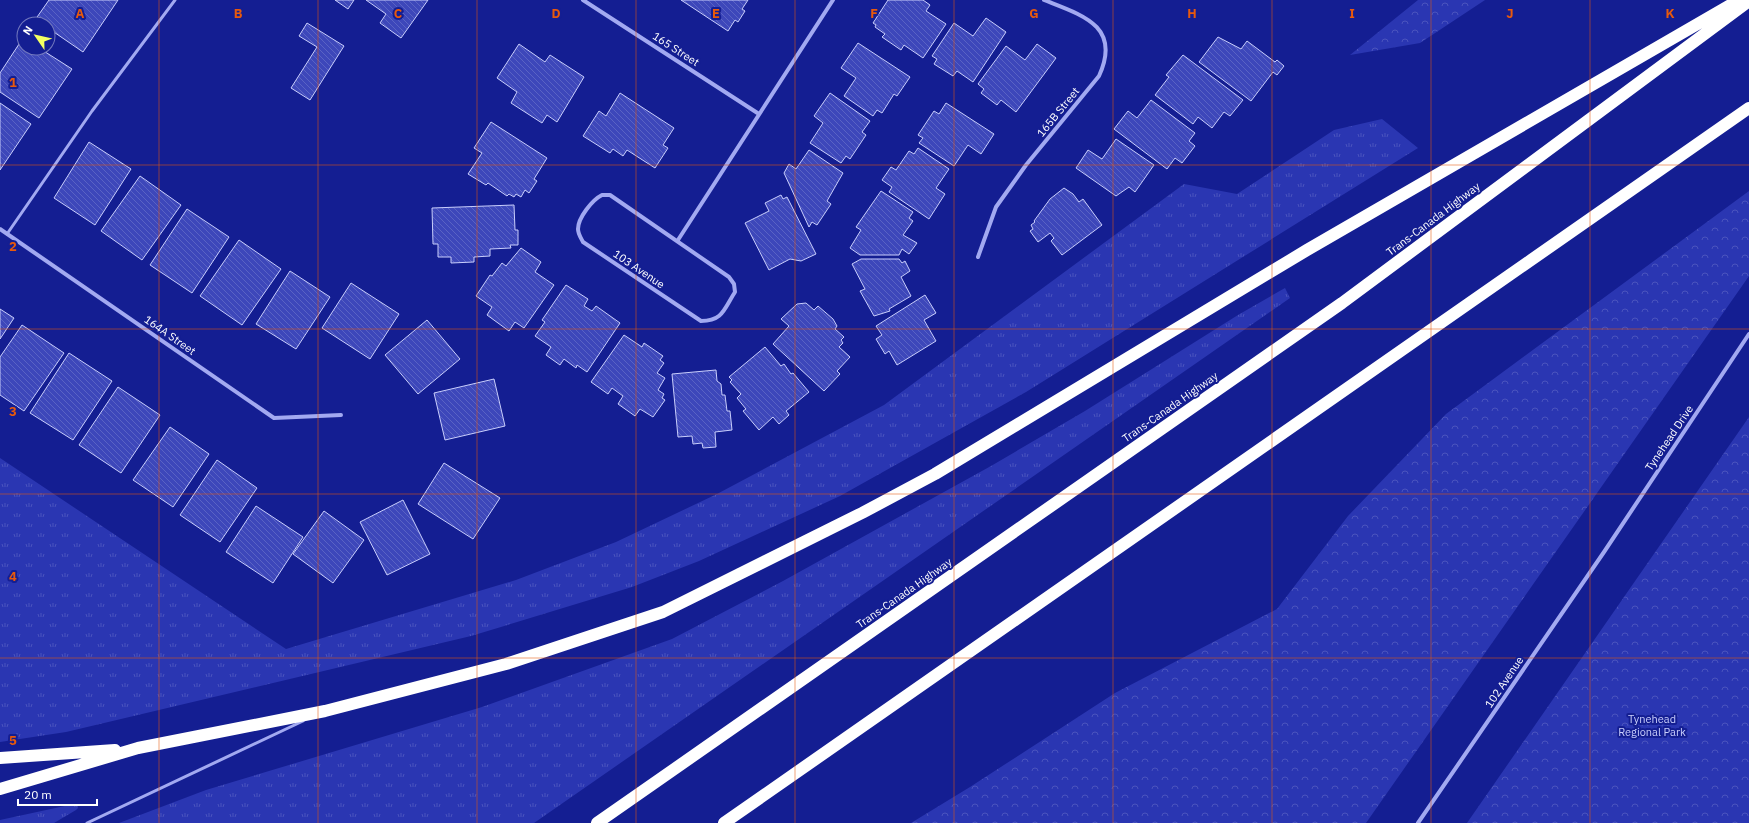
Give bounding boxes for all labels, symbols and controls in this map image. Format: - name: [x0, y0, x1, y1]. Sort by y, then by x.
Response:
- text: A: [76, 5, 85, 22]
- text: B: [234, 5, 243, 22]
- text: C: [394, 5, 403, 22]
- text: D: [551, 5, 561, 22]
- text: E: [712, 5, 720, 22]
- text: F: [870, 5, 878, 22]
- text: G: [1029, 5, 1039, 22]
- text: H: [1187, 5, 1197, 22]
- text: I: [1349, 5, 1355, 22]
- text: J: [1506, 5, 1514, 22]
- text: K: [1665, 5, 1675, 22]
- north arrow: [16, 16, 56, 56]
- text: N: [20, 23, 36, 38]
- street label: 165 Street: [650, 29, 702, 69]
- text: 1: [9, 74, 17, 91]
- street label: 165B Street: [1034, 84, 1082, 140]
- street label: Trans-Canada Highway: [1383, 179, 1483, 259]
- text: 2: [9, 238, 17, 255]
- street label: 103 Avenue: [611, 247, 667, 291]
- street label: 164A Street: [142, 312, 199, 358]
- street label: Trans-Canada Highway: [1119, 368, 1221, 445]
- street label: Tynehead Drive: [1642, 402, 1696, 474]
- text: 3: [9, 403, 17, 420]
- street label: Trans-Canada Highway: [853, 554, 955, 631]
- text: 4: [9, 568, 17, 585]
- street label: 102 Avenue: [1482, 654, 1526, 710]
- park label: Tynehead Regional Park: [1618, 712, 1686, 739]
- text: 5: [9, 732, 17, 749]
- scale bar: [18, 781, 97, 807]
- text: 20 m: [24, 787, 52, 802]

